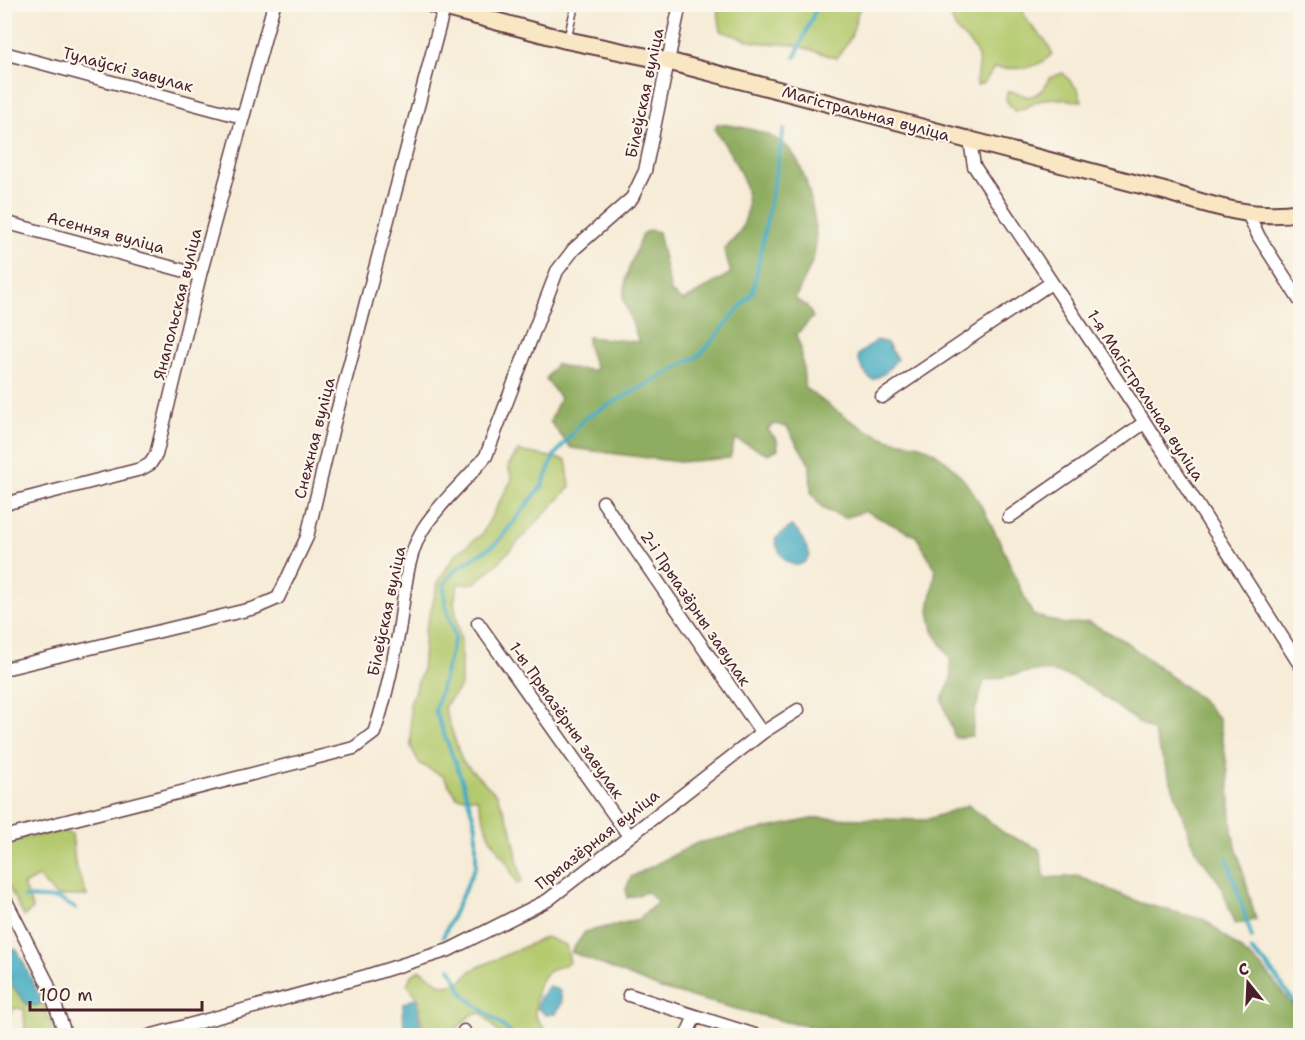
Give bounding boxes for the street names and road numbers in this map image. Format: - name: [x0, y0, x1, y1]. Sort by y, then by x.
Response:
- street label: Білеўская вуліца: [620, 26, 669, 160]
- street label: Тулаўскі завулак: [60, 42, 196, 97]
- street label: Магістральная вуліца: [780, 81, 952, 146]
- street label: Асенняя вуліца: [45, 207, 167, 258]
- street label: Янапольская вуліца: [148, 226, 207, 382]
- street label: 1-я Магістральная вуліца: [1082, 306, 1209, 485]
- street label: Снежная вуліца: [289, 375, 340, 501]
- street label: 2-і Прыазёрны завулак: [636, 526, 756, 691]
- street label: Білеўская вуліца: [362, 544, 411, 678]
- street label: 1-ы Прыазёрны завулак: [504, 638, 629, 803]
- street label: Прыазёрная вуліца: [531, 784, 663, 894]

